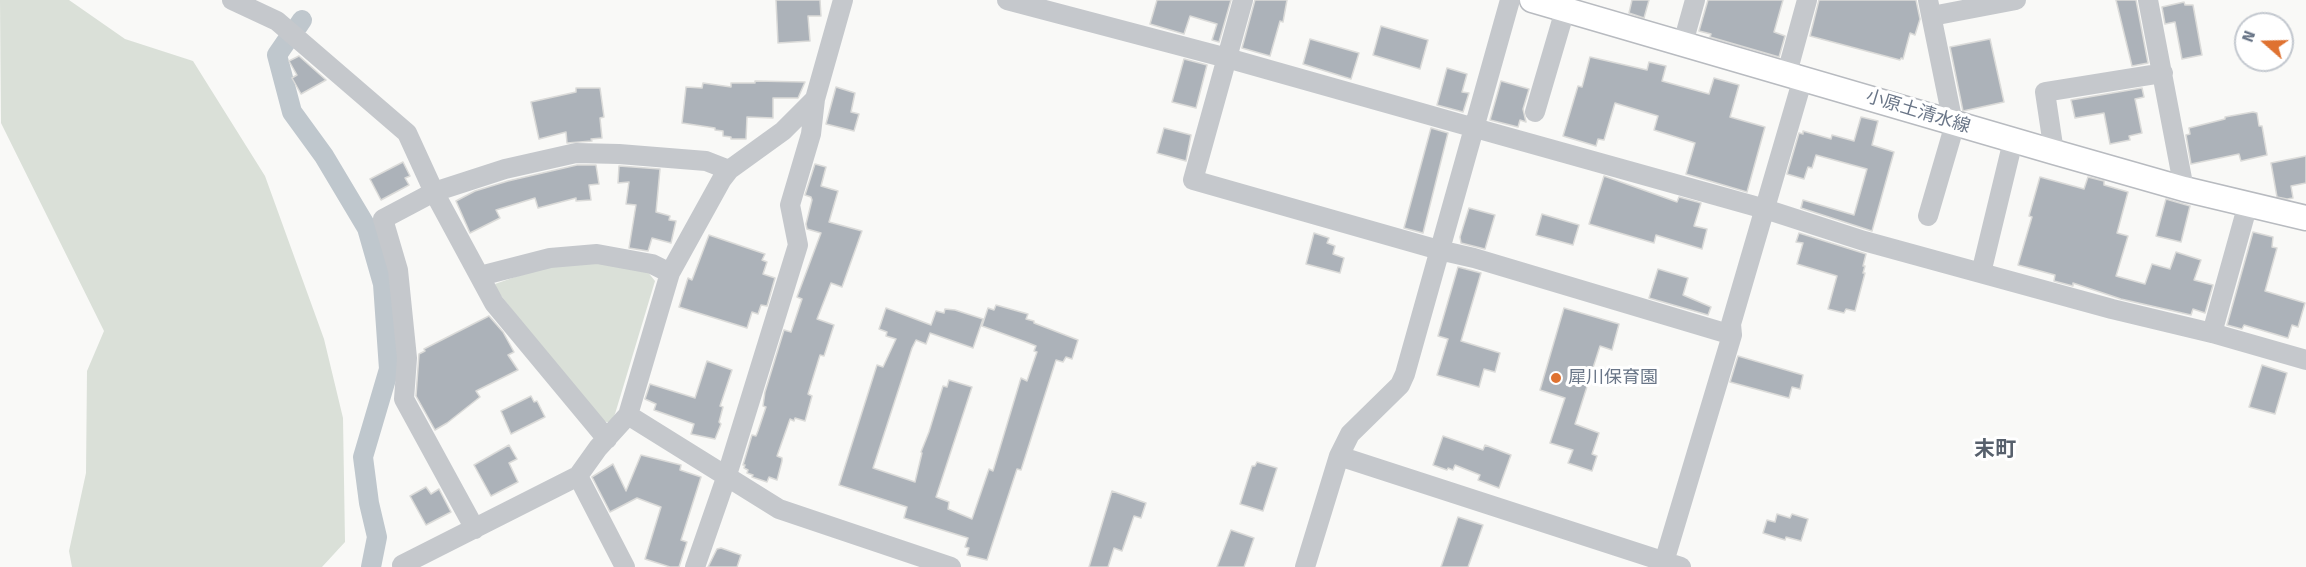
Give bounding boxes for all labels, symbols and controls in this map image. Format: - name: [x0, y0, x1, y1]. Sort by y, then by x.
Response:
- north arrow: [2234, 12, 2294, 72]
- text: N: [2238, 28, 2259, 45]
- street label: 小原土清水線: [1863, 86, 1973, 138]
- place label: 犀川保育園: [1568, 367, 1658, 389]
- marker: 犀川保育園: [1549, 371, 1563, 385]
- district label: 末町: [1974, 437, 2016, 463]

